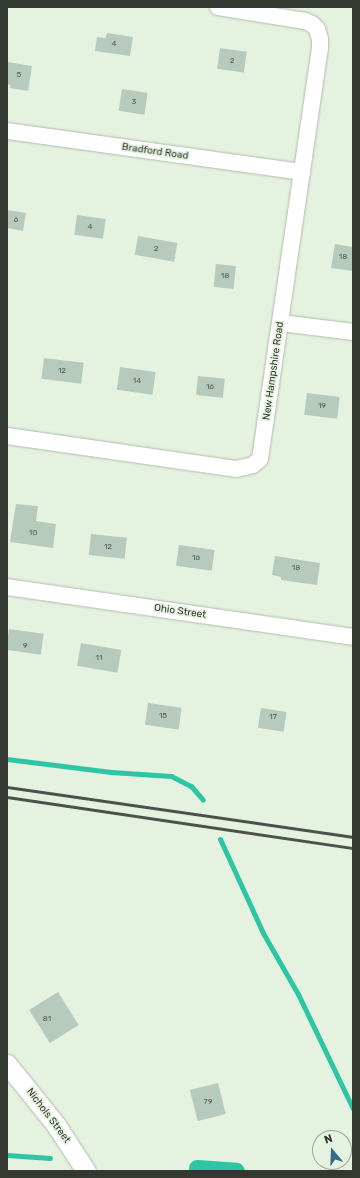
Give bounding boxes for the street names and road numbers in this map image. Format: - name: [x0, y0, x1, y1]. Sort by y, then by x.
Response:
- street label: Bradford Road: [121, 141, 189, 163]
- street label: New Hampshire Road: [261, 321, 287, 421]
- street label: Ohio Street: [153, 602, 207, 622]
- street label: Nichols Street: [23, 1086, 73, 1146]

